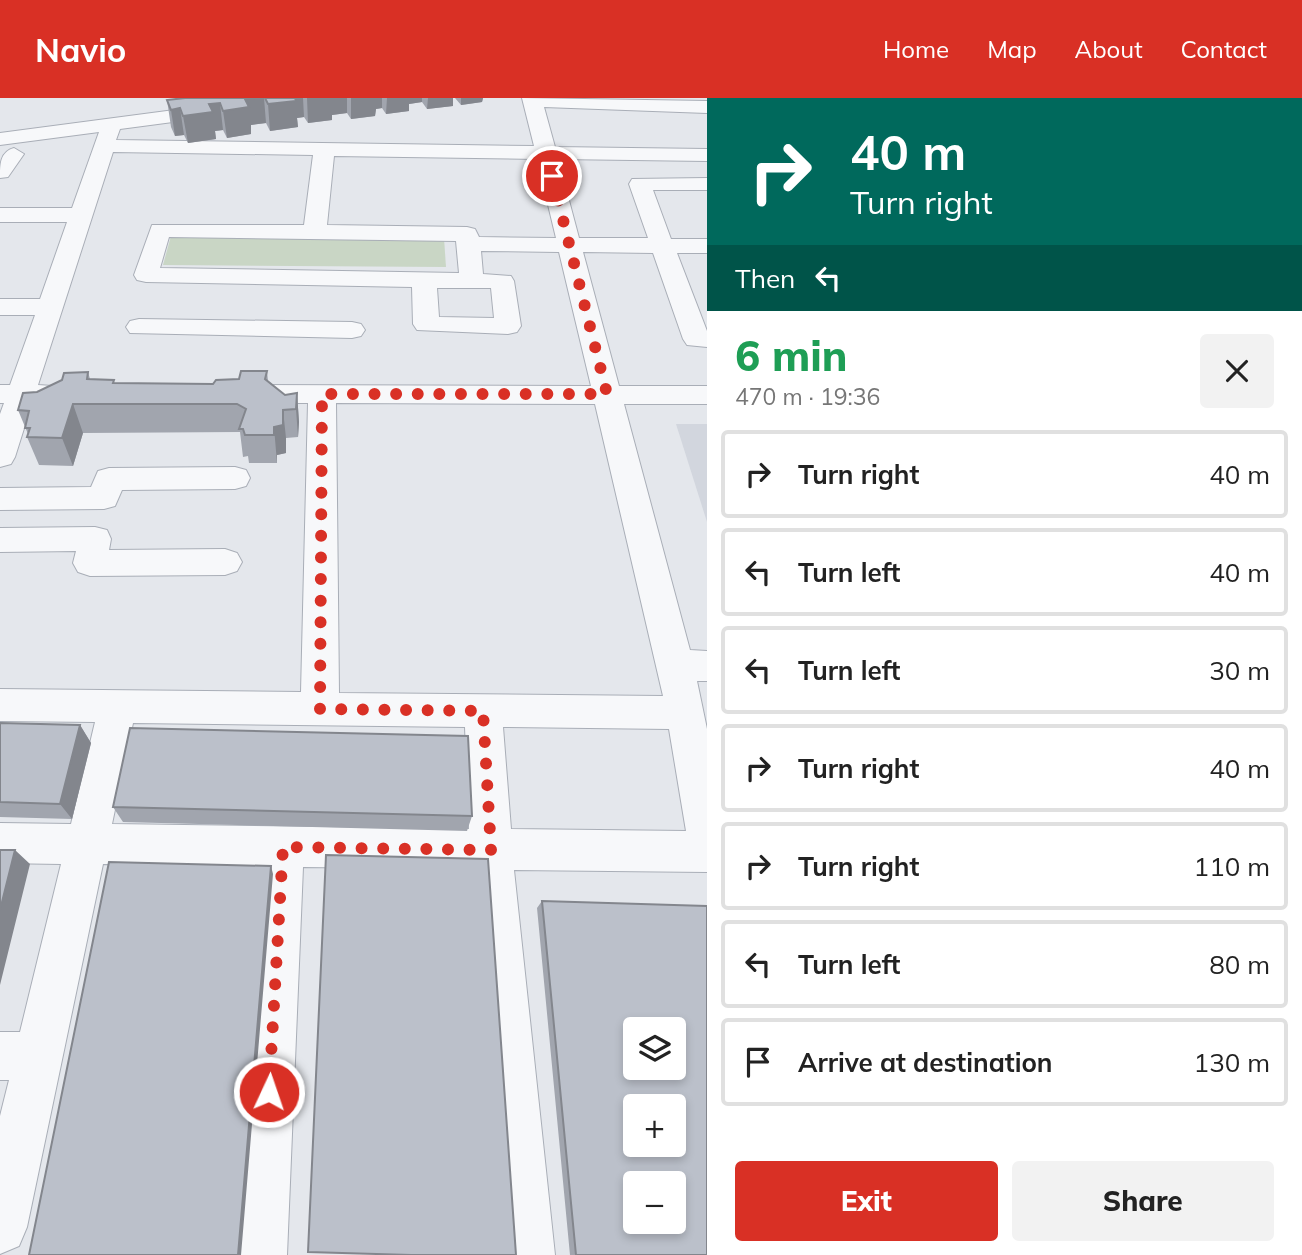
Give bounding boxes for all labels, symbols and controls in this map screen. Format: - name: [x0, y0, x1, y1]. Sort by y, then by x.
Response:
- text: Navio: [35, 29, 126, 70]
- text: Home: [883, 34, 949, 64]
- text: Map: [987, 34, 1037, 64]
- text: About: [1075, 34, 1143, 64]
- text: Contact: [1181, 34, 1267, 64]
- text: 40 m: [850, 121, 966, 182]
- icon: right: [735, 126, 826, 217]
- pin: [522, 146, 582, 206]
- icon: arrive: [533, 157, 571, 195]
- text: Turn right: [850, 182, 993, 222]
- icon: left: [809, 259, 847, 297]
- text: Then: [735, 262, 795, 295]
- text: 6 min: [735, 329, 848, 382]
- button: close: [1200, 334, 1274, 408]
- text: 470 m · 19:36: [735, 382, 880, 411]
- icon: right: [739, 455, 777, 493]
- text: Turn right: [798, 458, 919, 491]
- text: 40 m: [1209, 458, 1270, 491]
- icon: left: [739, 553, 777, 591]
- text: Turn left: [798, 556, 900, 589]
- text: 40 m: [1209, 556, 1270, 589]
- icon: left: [739, 651, 777, 689]
- text: Turn left: [798, 654, 900, 687]
- text: 30 m: [1209, 654, 1270, 687]
- icon: right: [739, 749, 777, 787]
- text: Turn right: [798, 752, 919, 785]
- text: 40 m: [1209, 752, 1270, 785]
- icon: right: [739, 847, 777, 885]
- text: Turn right: [798, 850, 919, 883]
- text: 110 m: [1194, 850, 1270, 883]
- icon: left: [739, 945, 777, 983]
- text: Turn left: [798, 948, 900, 981]
- text: 80 m: [1209, 948, 1270, 981]
- map controls: [623, 1017, 686, 1234]
- button: layers: [623, 1017, 686, 1080]
- icon: arrive: [739, 1043, 777, 1081]
- text: Arrive at destination: [798, 1046, 1053, 1079]
- text: 130 m: [1194, 1046, 1270, 1079]
- position arrow: [232, 1055, 306, 1129]
- button: +: [623, 1094, 686, 1157]
- button: Exit: [735, 1161, 998, 1241]
- button: Share: [1012, 1161, 1274, 1241]
- button: −: [623, 1171, 686, 1234]

